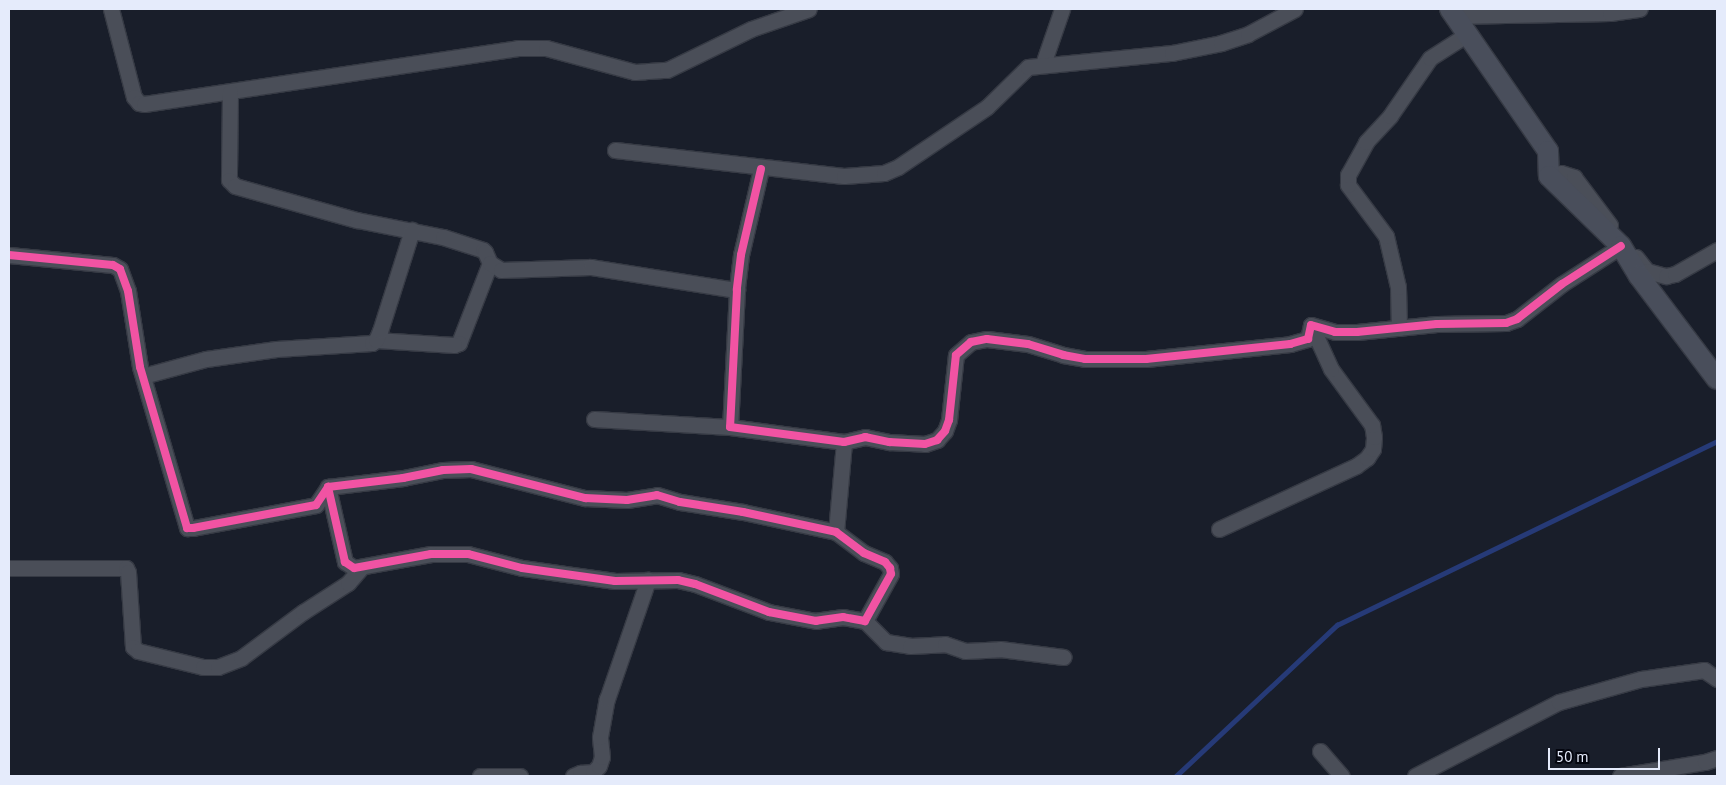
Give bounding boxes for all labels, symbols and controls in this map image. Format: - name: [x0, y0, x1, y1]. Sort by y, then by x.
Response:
- scale bar: [1551, 738, 1664, 770]
- text: 50 m: [1556, 747, 1589, 766]

